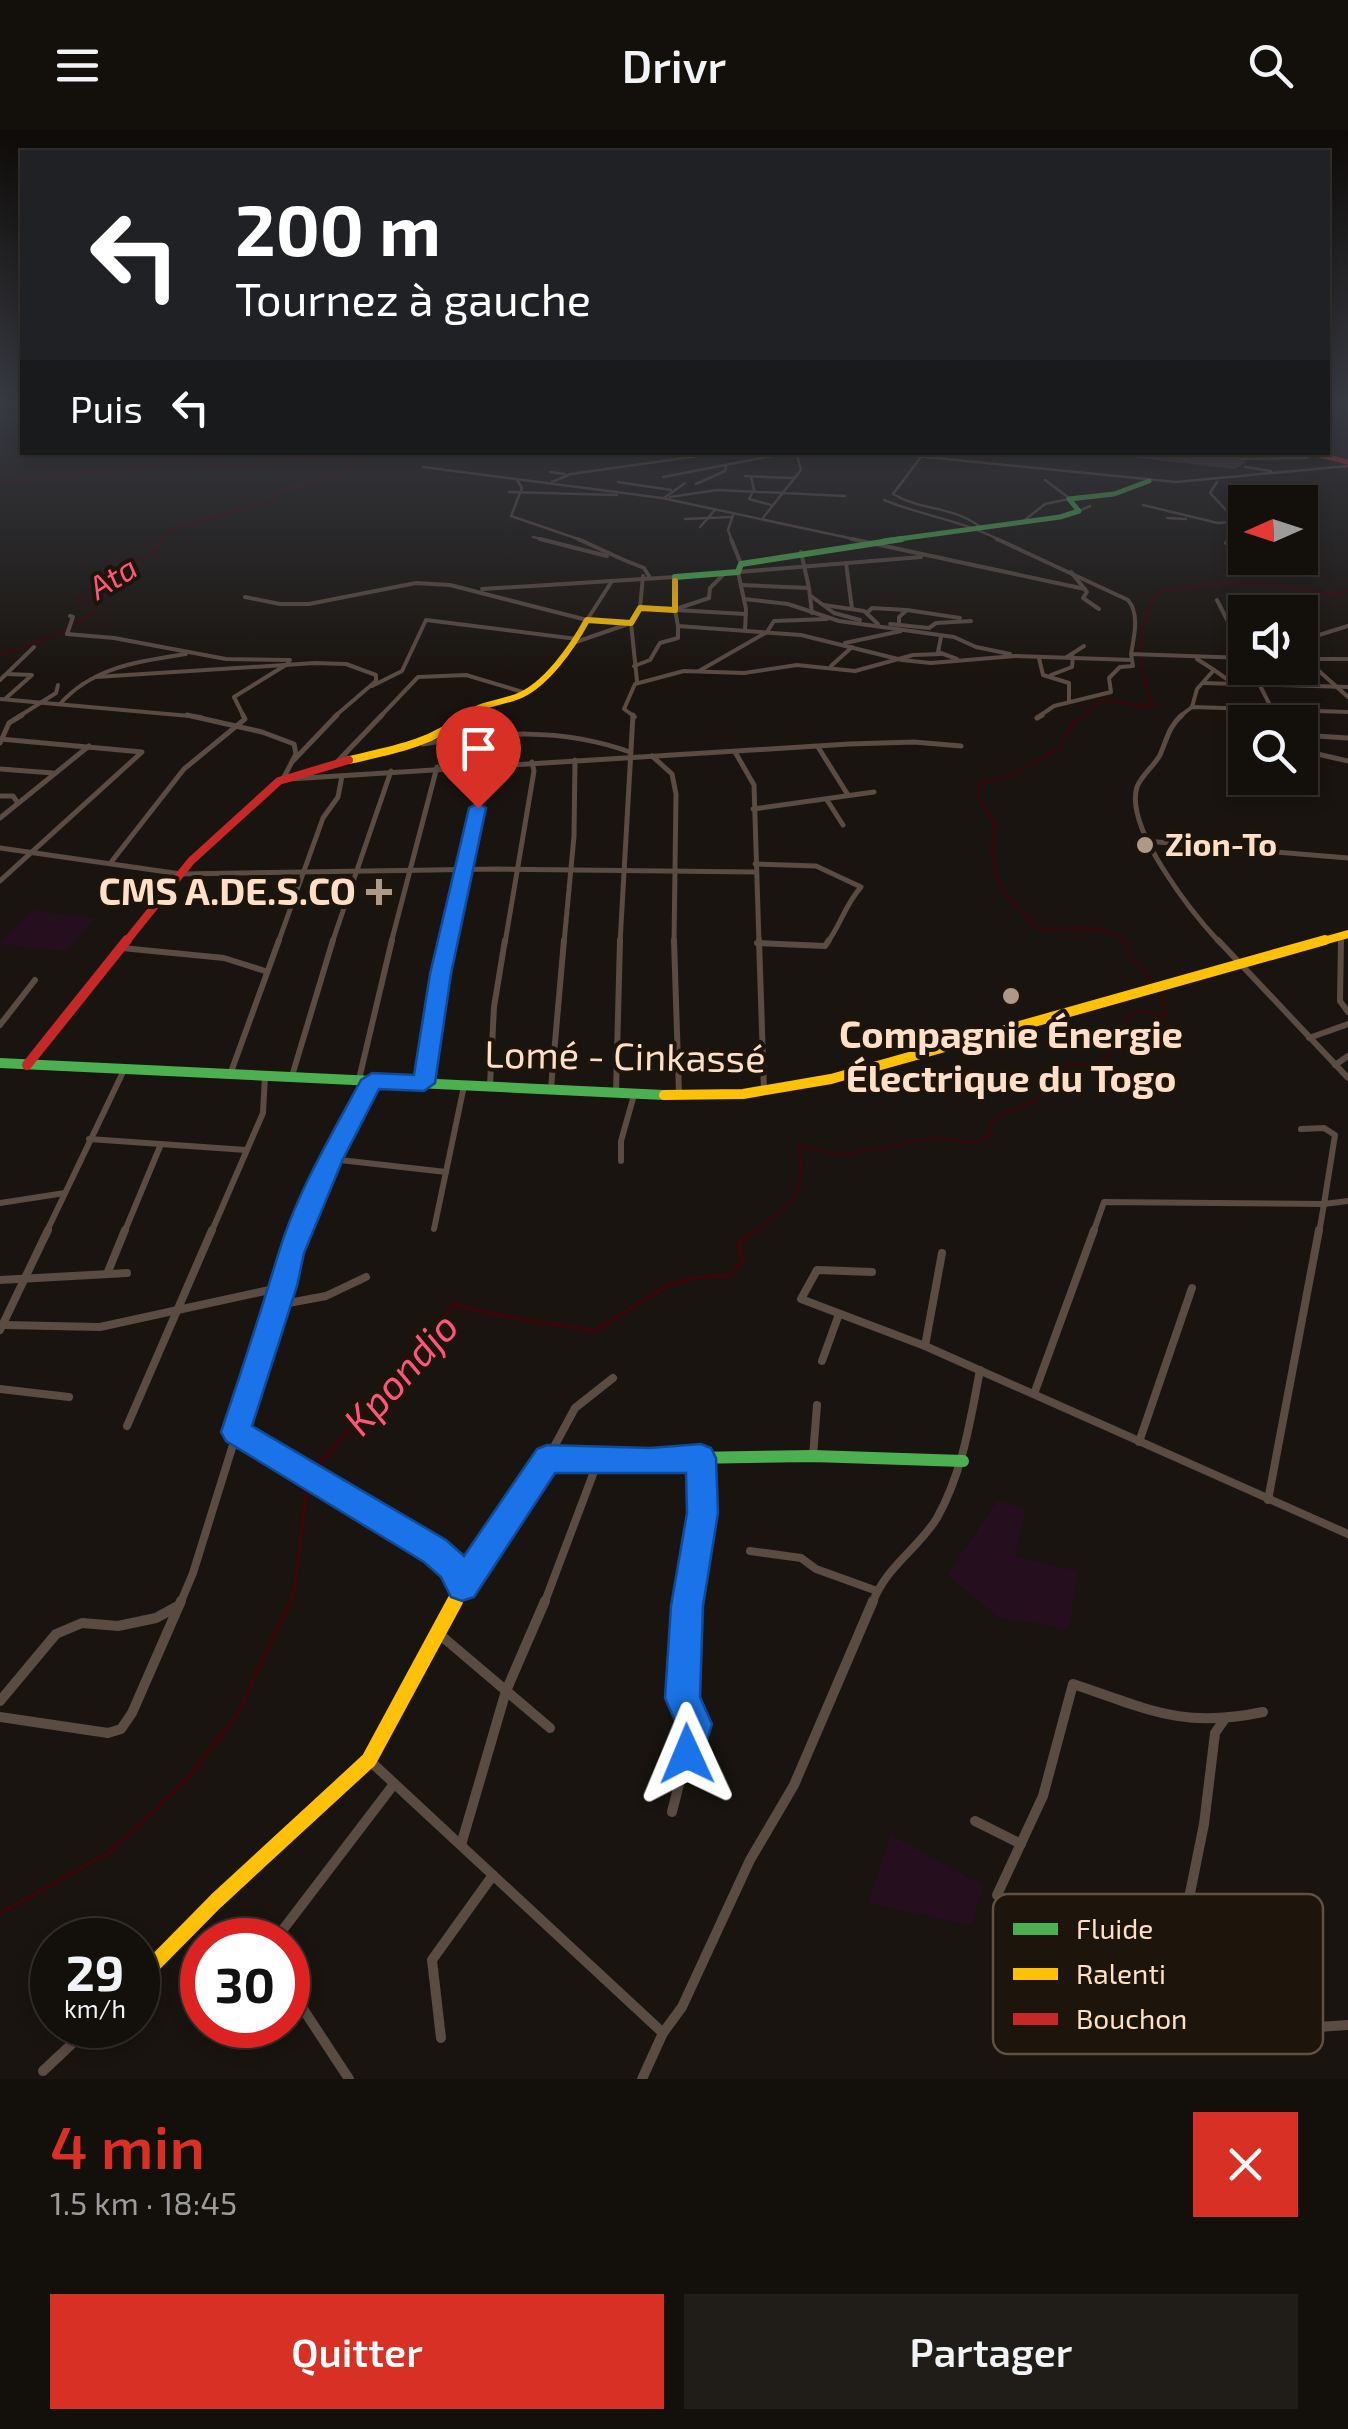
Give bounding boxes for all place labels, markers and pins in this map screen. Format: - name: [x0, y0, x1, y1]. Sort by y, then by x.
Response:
- pin: [436, 706, 521, 809]
- place label: Zion-To: [1165, 824, 1277, 862]
- marker: Zion-To: [1134, 834, 1156, 856]
- place label: CMS A.DE.S.CO: [98, 867, 356, 913]
- marker: CMS A.DE.S.CO: [366, 879, 392, 905]
- marker: Compagnie Énergie Électrique du Togo: [1000, 985, 1022, 1007]
- place label: Compagnie Énergie Électrique du Togo: [839, 1010, 1183, 1100]

